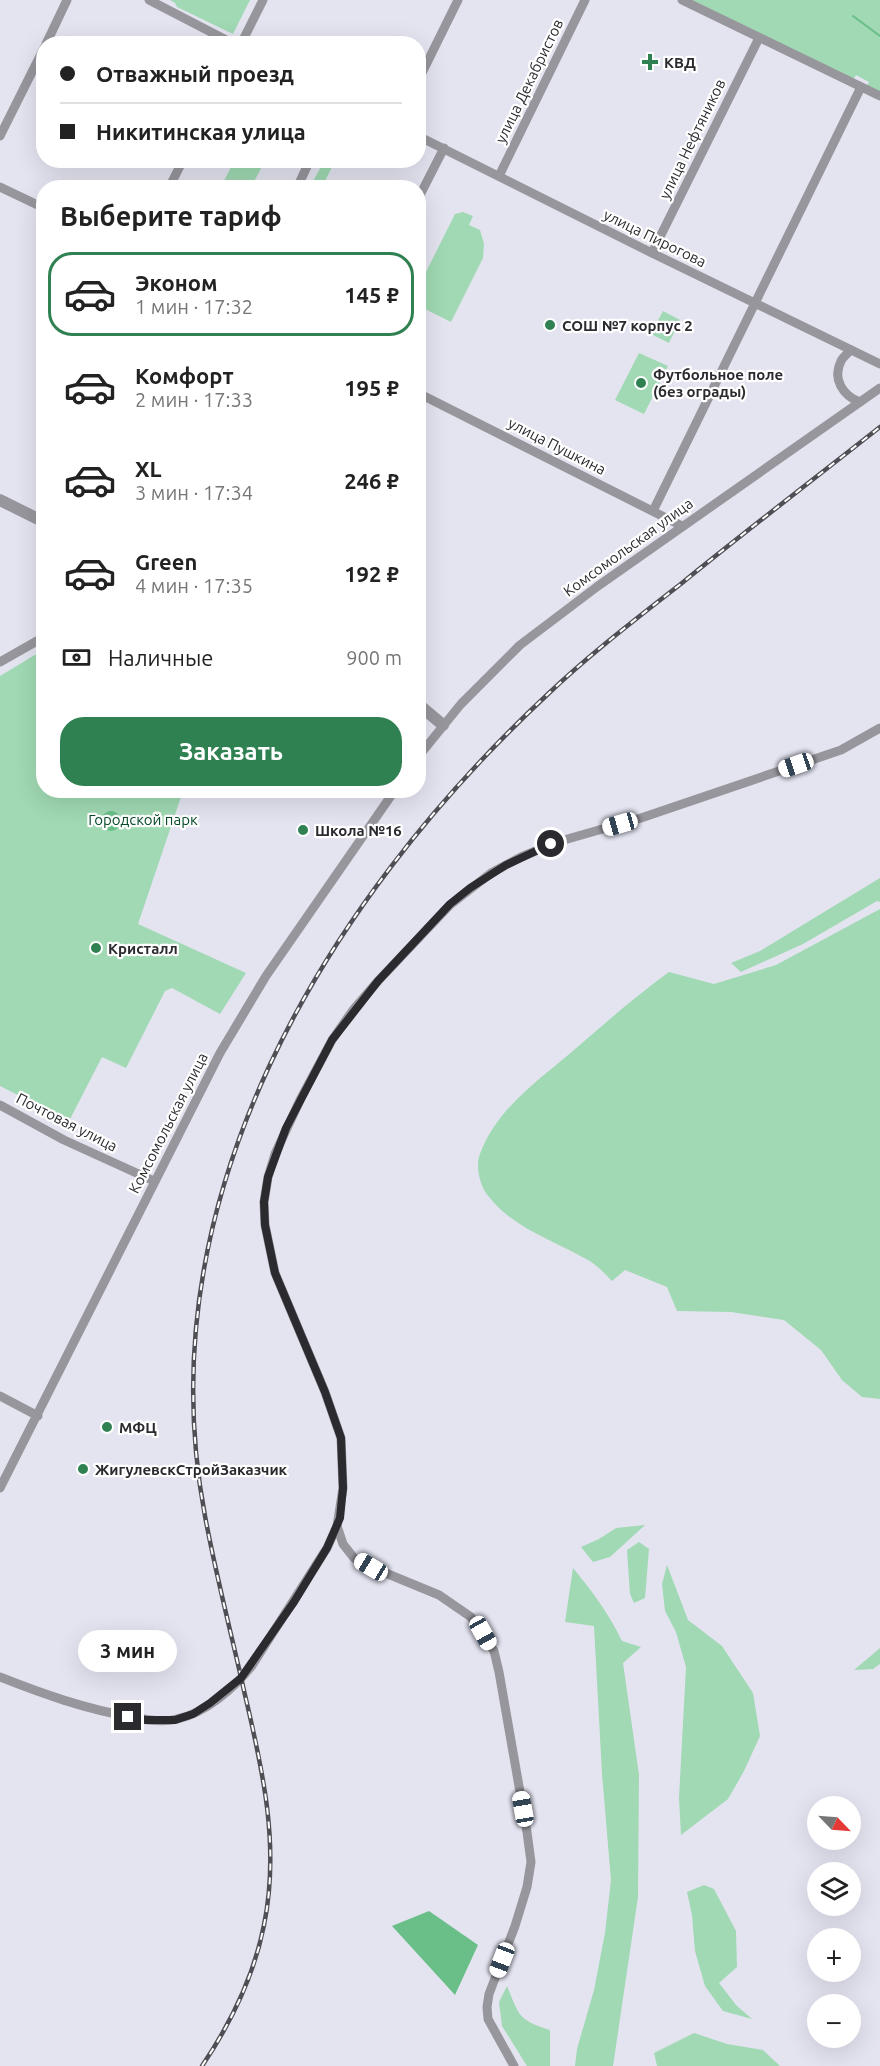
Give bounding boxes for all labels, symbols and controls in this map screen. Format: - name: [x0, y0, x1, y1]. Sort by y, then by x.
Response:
- street label: улица Декабристов: [492, 16, 566, 146]
- marker: КВД: [641, 53, 659, 71]
- place label: КВД: [664, 54, 696, 71]
- text: Отважный проезд: [96, 61, 294, 86]
- street label: улица Нефтяников: [656, 76, 728, 202]
- text: Никитинская улица: [96, 119, 306, 144]
- text: Выберите тариф: [60, 201, 282, 231]
- street label: улица Пирогова: [601, 206, 709, 270]
- icon: car: [63, 267, 117, 321]
- text: Эконом: [135, 270, 217, 295]
- text: 145 ₽: [344, 282, 399, 307]
- text: 1 мин · 17:32: [135, 295, 253, 318]
- place label: СОШ №7 корпус 2: [562, 317, 693, 334]
- marker: СОШ №7 корпус 2: [543, 318, 557, 332]
- icon: car: [63, 360, 117, 414]
- text: Комфорт: [135, 363, 234, 388]
- place label: Футбольное поле (без ограды): [653, 366, 783, 400]
- text: 195 ₽: [344, 375, 399, 400]
- marker: Футбольное поле (без ограды): [634, 376, 648, 390]
- text: 2 мин · 17:33: [135, 388, 253, 411]
- street label: улица Пушкина: [505, 414, 609, 478]
- icon: car: [63, 453, 117, 507]
- text: XL: [135, 456, 162, 481]
- text: 246 ₽: [344, 468, 399, 493]
- text: 3 мин · 17:34: [135, 481, 253, 504]
- street label: Комсомольская улица: [560, 494, 696, 600]
- icon: car: [63, 546, 117, 600]
- text: Green: [135, 549, 197, 574]
- text: 192 ₽: [344, 561, 399, 586]
- text: 4 мин · 17:35: [135, 574, 253, 597]
- icon: cash: [60, 641, 93, 674]
- text: Наличные: [108, 645, 213, 670]
- text: 900 m: [346, 646, 402, 669]
- button: Заказать: [60, 717, 402, 786]
- car: [776, 751, 816, 779]
- car: [600, 810, 640, 838]
- park label: Городской парк: [88, 811, 198, 828]
- place label: Школа №16: [315, 822, 402, 839]
- marker: Школа №16: [296, 823, 310, 837]
- route start: [537, 830, 564, 857]
- place label: Кристалл: [108, 940, 178, 957]
- marker: Кристалл: [89, 941, 103, 955]
- street label: Комсомольская улица: [125, 1050, 211, 1196]
- street label: Почтовая улица: [14, 1089, 120, 1155]
- place label: МФЦ: [119, 1419, 157, 1436]
- marker: МФЦ: [100, 1420, 114, 1434]
- place label: ЖигулевскСтройЗаказчик: [95, 1461, 288, 1478]
- marker: ЖигулевскСтройЗаказчик: [76, 1462, 90, 1476]
- car: [351, 1550, 391, 1584]
- car: [466, 1613, 500, 1653]
- callout: 3 мин: [78, 1630, 178, 1672]
- text: 3 мин: [100, 1639, 155, 1662]
- route end: [114, 1703, 141, 1730]
- car: [511, 1790, 535, 1828]
- north arrow: [807, 1796, 861, 1850]
- map controls: [807, 1796, 861, 2048]
- button: layers: [807, 1862, 861, 1916]
- button: +: [807, 1928, 861, 1982]
- car: [487, 1940, 517, 1980]
- button: −: [807, 1994, 861, 2048]

